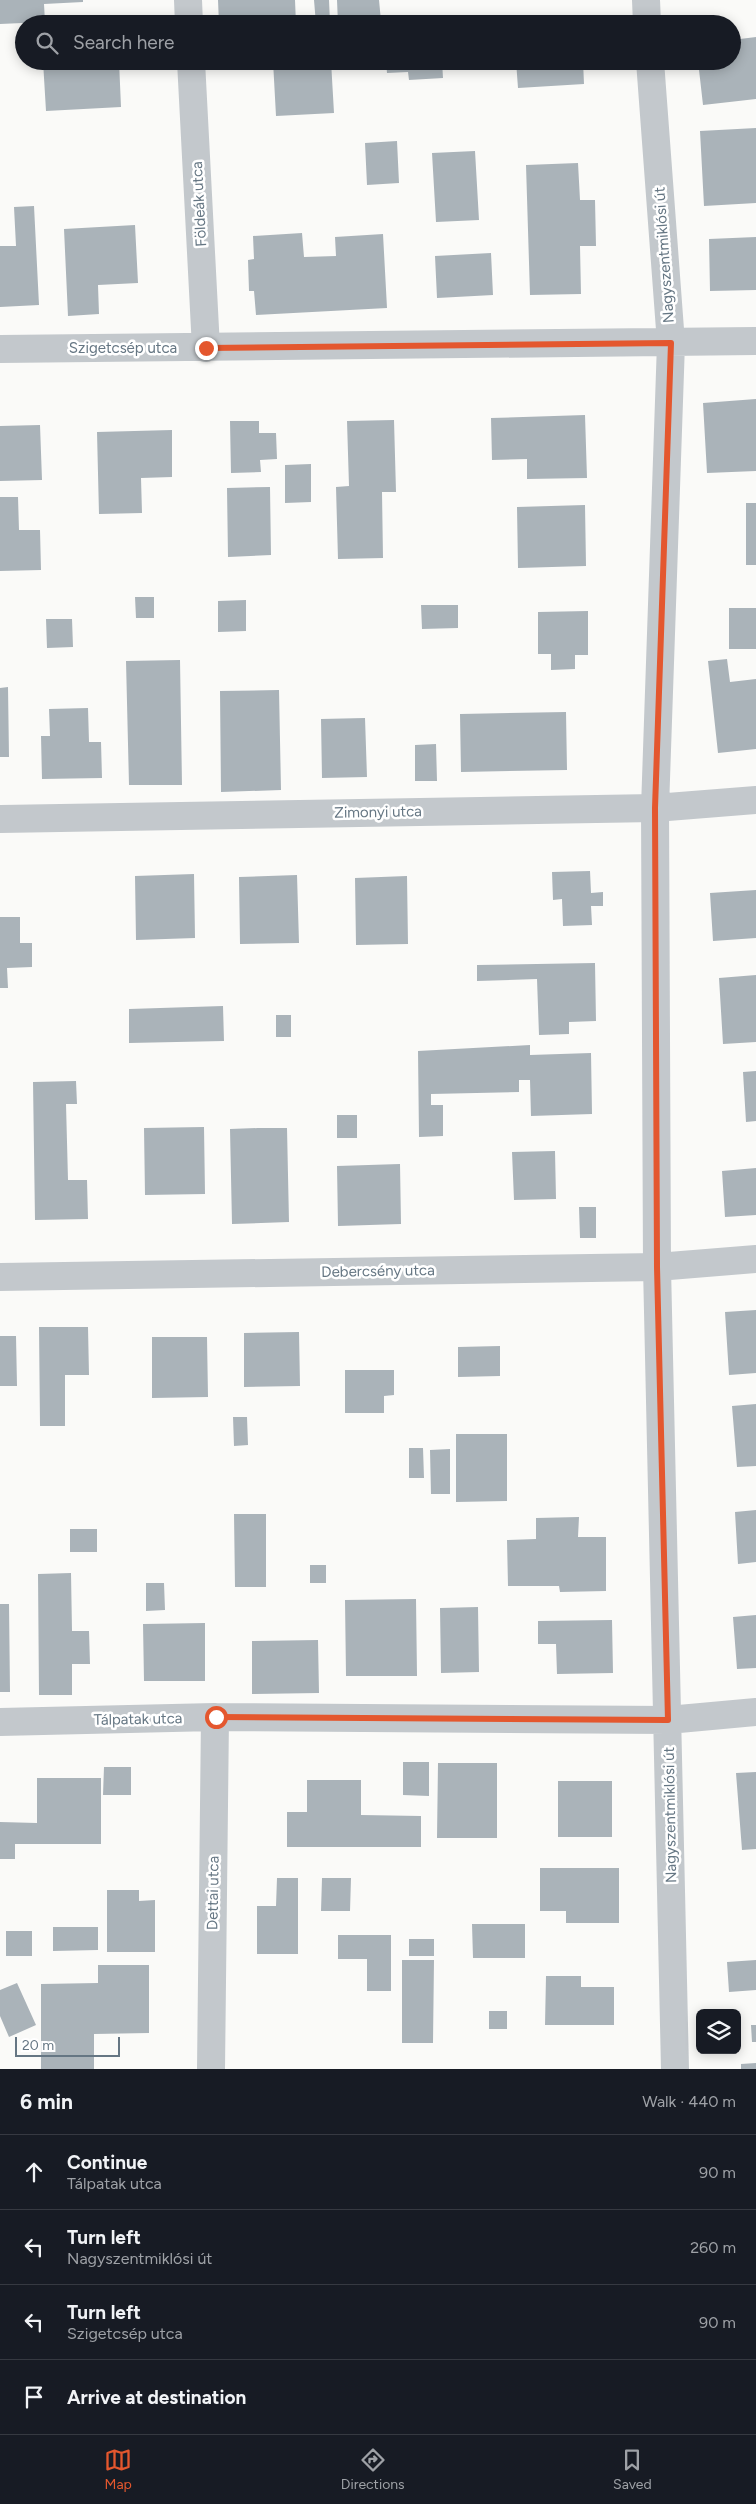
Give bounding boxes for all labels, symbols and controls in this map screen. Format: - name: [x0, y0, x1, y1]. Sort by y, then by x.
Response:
- search box: [15, 15, 741, 70]
- icon: search: [33, 29, 61, 57]
- text: Search here: [73, 31, 175, 54]
- street label: Földeák utca: [188, 161, 210, 247]
- street label: Nagyszentmiklósi út: [650, 186, 678, 324]
- route end: [195, 337, 218, 360]
- street label: Szigetcsép utca: [69, 339, 177, 357]
- street label: Zimonyi utca: [334, 802, 422, 822]
- street label: Debercsény utca: [321, 1261, 435, 1281]
- route start: [205, 1706, 228, 1729]
- street label: Tálpatak utca: [93, 1709, 183, 1729]
- street label: Nagyszentmiklósi út: [660, 1746, 680, 1883]
- street label: Dettai utca: [203, 1856, 223, 1930]
- map controls: [696, 2009, 741, 2054]
- button: layers: [696, 2009, 741, 2054]
- scale bar: [15, 2034, 120, 2057]
- text: 20 m: [22, 2037, 54, 2054]
- text: 6 min: [20, 2089, 73, 2114]
- text: Walk · 440 m: [642, 2092, 736, 2111]
- text: Continue: [67, 2151, 147, 2174]
- icon: ahead: [20, 2158, 48, 2186]
- text: 90 m: [699, 2163, 736, 2182]
- text: Tálpatak utca: [67, 2174, 162, 2193]
- text: Turn left: [67, 2226, 141, 2249]
- icon: left: [20, 2233, 48, 2261]
- text: 260 m: [690, 2238, 736, 2257]
- text: Nagyszentmiklósi út: [67, 2249, 212, 2268]
- text: Turn left: [67, 2301, 141, 2324]
- icon: left: [20, 2308, 48, 2336]
- text: 90 m: [699, 2313, 736, 2332]
- text: Szigetcsép utca: [67, 2324, 183, 2343]
- icon: arrive: [20, 2383, 48, 2411]
- text: Arrive at destination: [67, 2386, 246, 2409]
- tab: Map: [104, 2446, 132, 2493]
- tab: Directions: [341, 2446, 405, 2493]
- tab: Saved: [613, 2446, 652, 2493]

